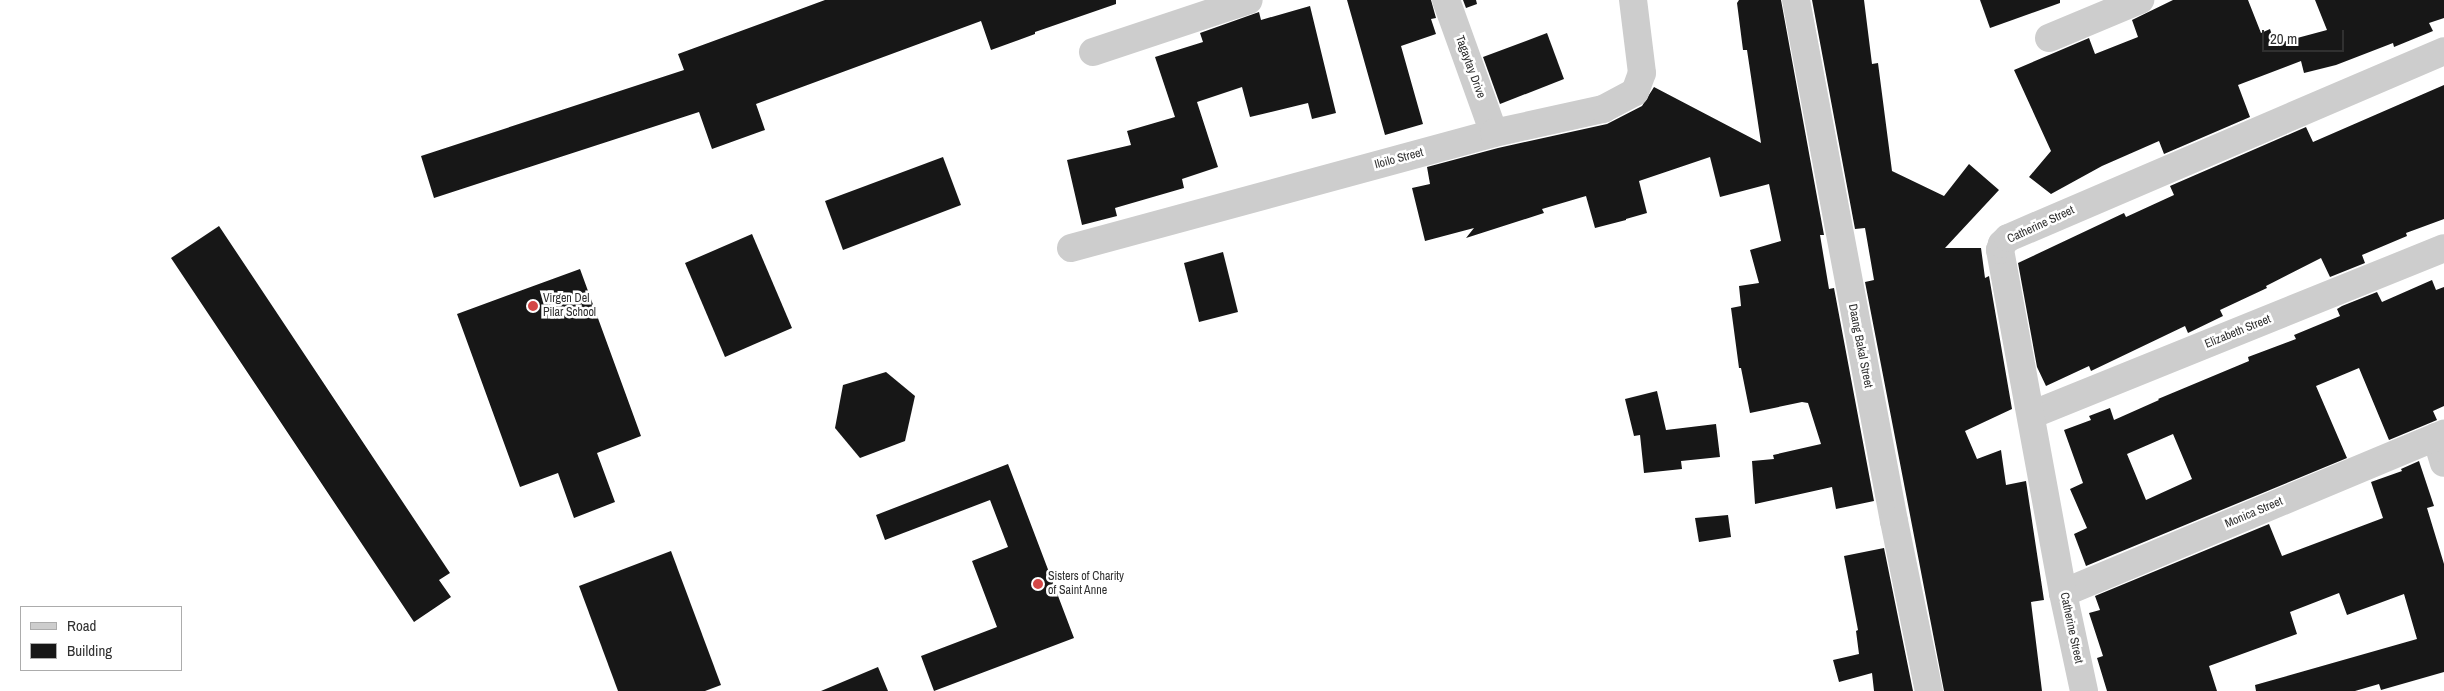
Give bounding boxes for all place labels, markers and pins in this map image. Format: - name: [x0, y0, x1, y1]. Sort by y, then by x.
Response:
- place label: Virgen Del Pilar School: [543, 292, 596, 320]
- marker: Virgen Del Pilar School: [527, 300, 539, 312]
- place label: Sisters of Charity of Saint Anne: [1048, 570, 1124, 598]
- marker: Sisters of Charity of Saint Anne: [1032, 578, 1044, 590]

